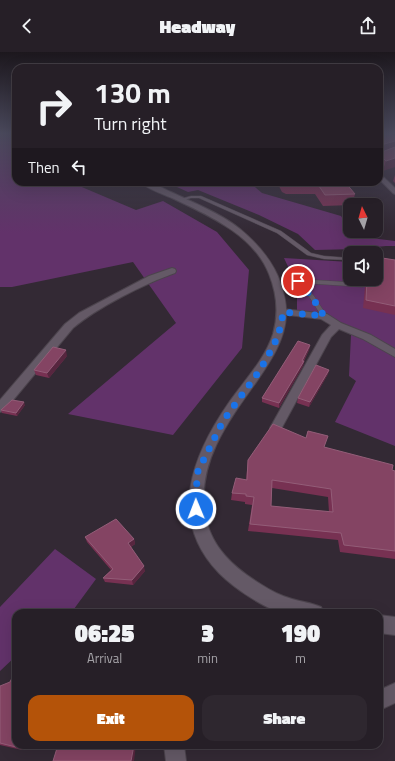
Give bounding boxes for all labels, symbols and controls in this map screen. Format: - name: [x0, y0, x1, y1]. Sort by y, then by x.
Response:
- text: Headway: [160, 13, 235, 40]
- icon: back: [16, 15, 38, 37]
- icon: share: [357, 15, 379, 37]
- text: 130 m: [94, 71, 171, 114]
- icon: right: [28, 80, 80, 132]
- text: Turn right: [94, 110, 167, 137]
- text: Then: [28, 156, 60, 179]
- icon: left: [68, 156, 90, 178]
- north arrow: [343, 198, 383, 238]
- map controls: [343, 198, 383, 286]
- button: sound: [343, 246, 383, 286]
- pin: [281, 264, 315, 298]
- icon: arrive: [287, 270, 309, 292]
- position arrow: [175, 488, 217, 530]
- text: 06:25: [75, 615, 134, 651]
- text: 3: [201, 615, 214, 651]
- text: 190: [281, 615, 320, 651]
- text: Arrival: [87, 648, 122, 668]
- text: min: [197, 648, 218, 668]
- text: m: [295, 648, 306, 668]
- button: Exit: [28, 695, 194, 741]
- button: Share: [202, 695, 367, 741]

